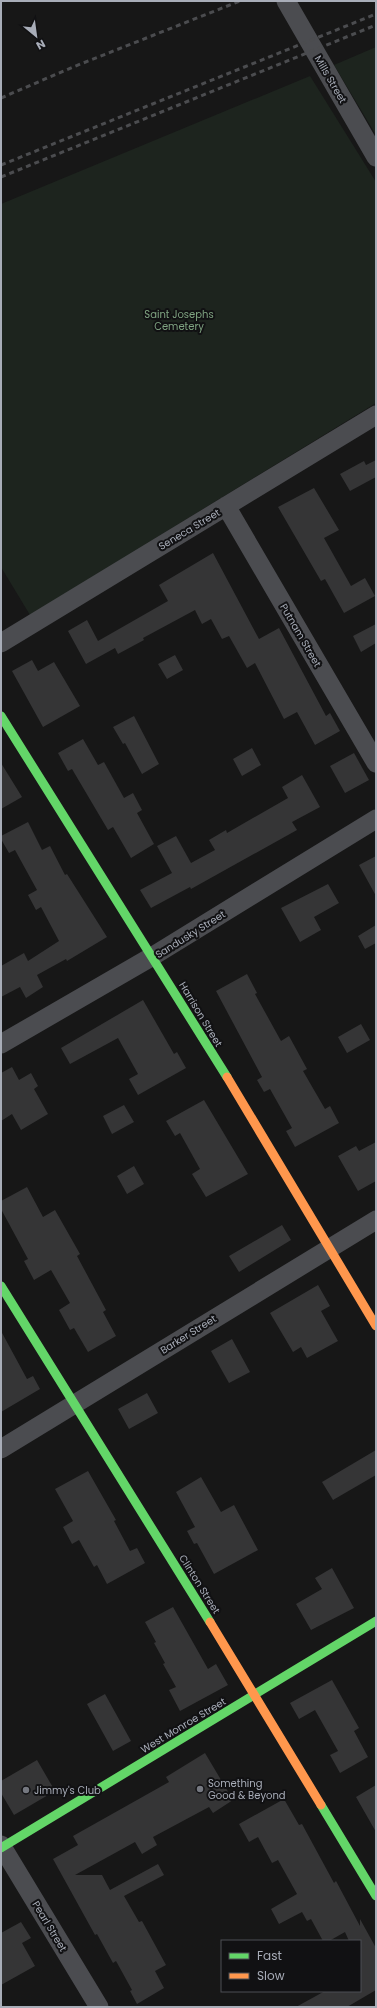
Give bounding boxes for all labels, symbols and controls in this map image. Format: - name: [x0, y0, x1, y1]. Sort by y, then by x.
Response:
- north arrow: [16, 16, 56, 56]
- text: N: [33, 36, 48, 54]
- street label: Mills Street: [311, 52, 351, 106]
- park label: Saint Josephs Cemetery: [144, 307, 214, 334]
- street label: Seneca Street: [156, 505, 223, 554]
- street label: Putnam Street: [276, 601, 325, 670]
- street label: Sandusky Street: [152, 907, 229, 962]
- street label: Harrison Street: [175, 979, 226, 1050]
- street label: Barker Street: [157, 1311, 220, 1358]
- street label: Clinton Street: [175, 1552, 224, 1617]
- street label: West Monroe Street: [138, 1694, 229, 1757]
- place label: Something Good & Beyond: [208, 1776, 286, 1803]
- place label: Jimmy's Club: [34, 1783, 101, 1798]
- marker: Something Good & Beyond: [195, 1784, 205, 1794]
- marker: Jimmy's Club: [21, 1785, 31, 1795]
- street label: Pearl Street: [28, 1898, 71, 1955]
- legend: [221, 1940, 361, 1992]
- text: Fast: [257, 1947, 282, 1964]
- text: Slow: [257, 1967, 285, 1984]

